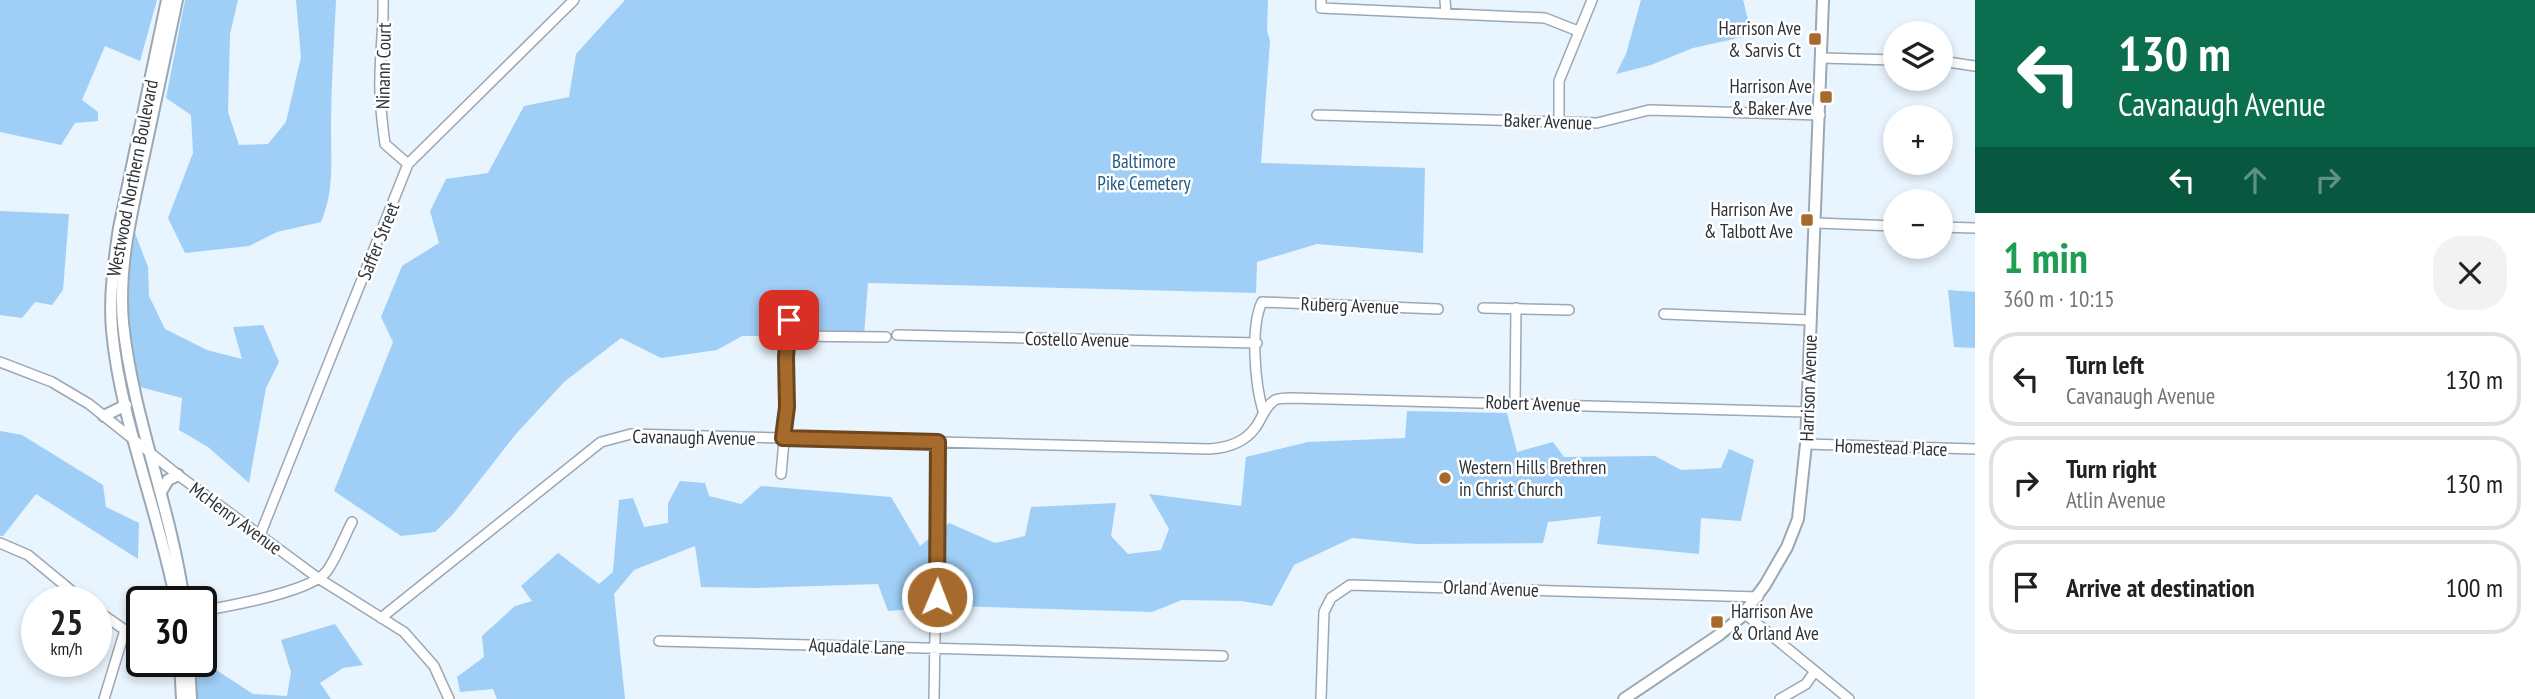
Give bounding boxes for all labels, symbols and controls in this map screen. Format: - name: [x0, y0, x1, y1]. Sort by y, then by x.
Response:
- place label: Harrison Ave & Sarvis Ct: [1719, 16, 1802, 62]
- map controls: [1883, 21, 1953, 259]
- button: layers: [1883, 21, 1953, 91]
- text: 130 m: [2118, 21, 2231, 85]
- street label: Ninann Court: [370, 22, 396, 109]
- icon: left: [2003, 28, 2094, 119]
- marker: Harrison Ave & Sarvis Ct: [1807, 31, 1823, 47]
- place label: Harrison Ave & Baker Ave: [1730, 74, 1812, 120]
- street label: Westwood Northern Boulevard: [101, 77, 163, 279]
- text: Cavanaugh Avenue: [2118, 83, 2326, 125]
- marker: Harrison Ave & Baker Ave: [1818, 89, 1834, 105]
- button: +: [1883, 105, 1953, 175]
- street label: Baker Avenue: [1503, 107, 1593, 135]
- park label: Baltimore Pike Cemetery: [1097, 149, 1191, 195]
- icon: left: [2163, 161, 2201, 199]
- icon: ahead: [2236, 161, 2274, 199]
- icon: right: [2309, 161, 2347, 199]
- button: −: [1883, 189, 1953, 259]
- place label: Harrison Ave & Talbott Ave: [1704, 197, 1793, 243]
- street label: Saffer Street: [352, 198, 405, 283]
- marker: Harrison Ave & Talbott Ave: [1799, 212, 1815, 228]
- text: 1 min: [2003, 230, 2088, 285]
- button: close: [2433, 236, 2507, 310]
- text: 360 m · 10:15: [2003, 284, 2115, 313]
- pin: [759, 290, 819, 350]
- street label: Ruberg Avenue: [1300, 291, 1400, 319]
- icon: arrive: [770, 301, 808, 339]
- street label: Costello Avenue: [1025, 326, 1130, 352]
- street label: Harrison Avenue: [1794, 334, 1822, 442]
- text: Turn left: [2066, 348, 2144, 381]
- icon: left: [2007, 360, 2045, 398]
- text: 130 m: [2445, 363, 2503, 396]
- text: Cavanaugh Avenue: [2066, 381, 2215, 410]
- street label: Robert Avenue: [1485, 389, 1581, 417]
- street label: Cavanaugh Avenue: [632, 424, 756, 450]
- street label: Homestead Place: [1834, 433, 1948, 461]
- text: Turn right: [2066, 452, 2157, 485]
- place label: Western Hills Brethren in Christ Church: [1459, 455, 1606, 501]
- icon: right: [2007, 464, 2045, 502]
- text: 130 m: [2445, 467, 2503, 500]
- marker: Western Hills Brethren in Christ Church: [1437, 470, 1453, 486]
- street label: McHenry Avenue: [185, 476, 287, 560]
- text: Atlin Avenue: [2066, 485, 2166, 514]
- position arrow: [900, 560, 974, 634]
- icon: arrive: [2007, 568, 2045, 606]
- text: Arrive at destination: [2066, 571, 2255, 604]
- text: 100 m: [2445, 571, 2503, 604]
- street label: Orland Avenue: [1443, 574, 1539, 602]
- speed limit sign: 30: [126, 586, 217, 677]
- text: 25: [50, 599, 83, 645]
- place label: Harrison Ave & Orland Ave: [1731, 599, 1819, 645]
- marker: Harrison Ave & Orland Ave: [1709, 614, 1725, 630]
- street label: Aquadale Lane: [808, 632, 906, 660]
- text: km/h: [51, 637, 82, 660]

